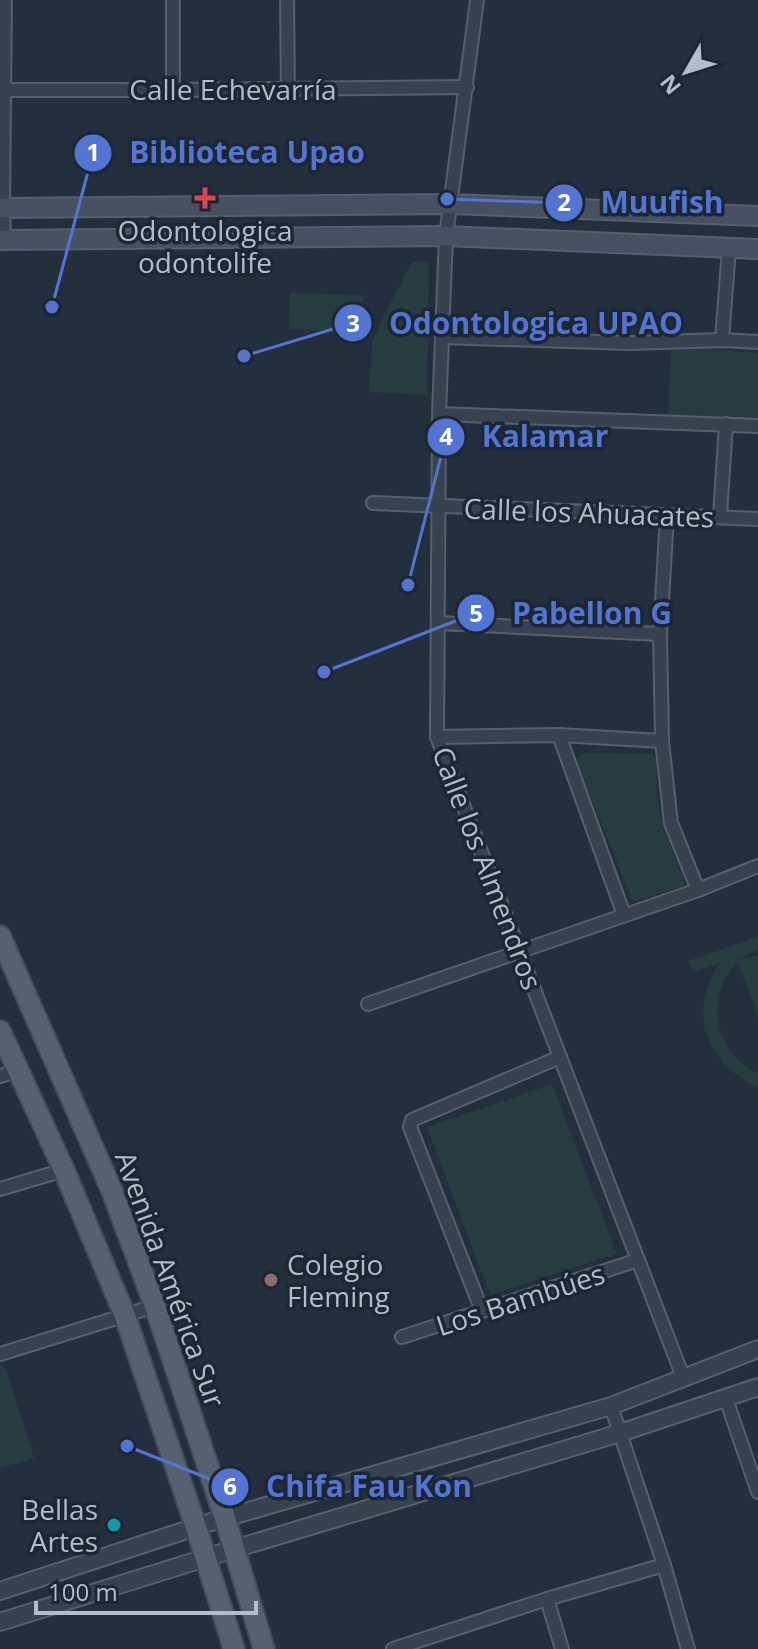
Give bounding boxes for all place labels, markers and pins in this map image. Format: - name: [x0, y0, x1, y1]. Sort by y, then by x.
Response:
- callout: Biblioteca Upao: [73, 126, 381, 180]
- callout: Muufish: [544, 176, 740, 230]
- marker: Odontologica odontolife: [194, 187, 216, 209]
- place label: Odontologica odontolife: [118, 211, 292, 281]
- callout: Odontologica UPAO: [333, 296, 699, 350]
- callout: Kalamar: [426, 410, 624, 464]
- callout: Pabellon G: [456, 586, 688, 640]
- place label: Colegio Fleming: [287, 1245, 390, 1315]
- marker: Colegio Fleming: [262, 1271, 280, 1289]
- callout: Chifa Fau Kon: [210, 1460, 488, 1514]
- place label: Bellas Artes: [21, 1490, 98, 1560]
- marker: Bellas Artes: [105, 1516, 123, 1534]

